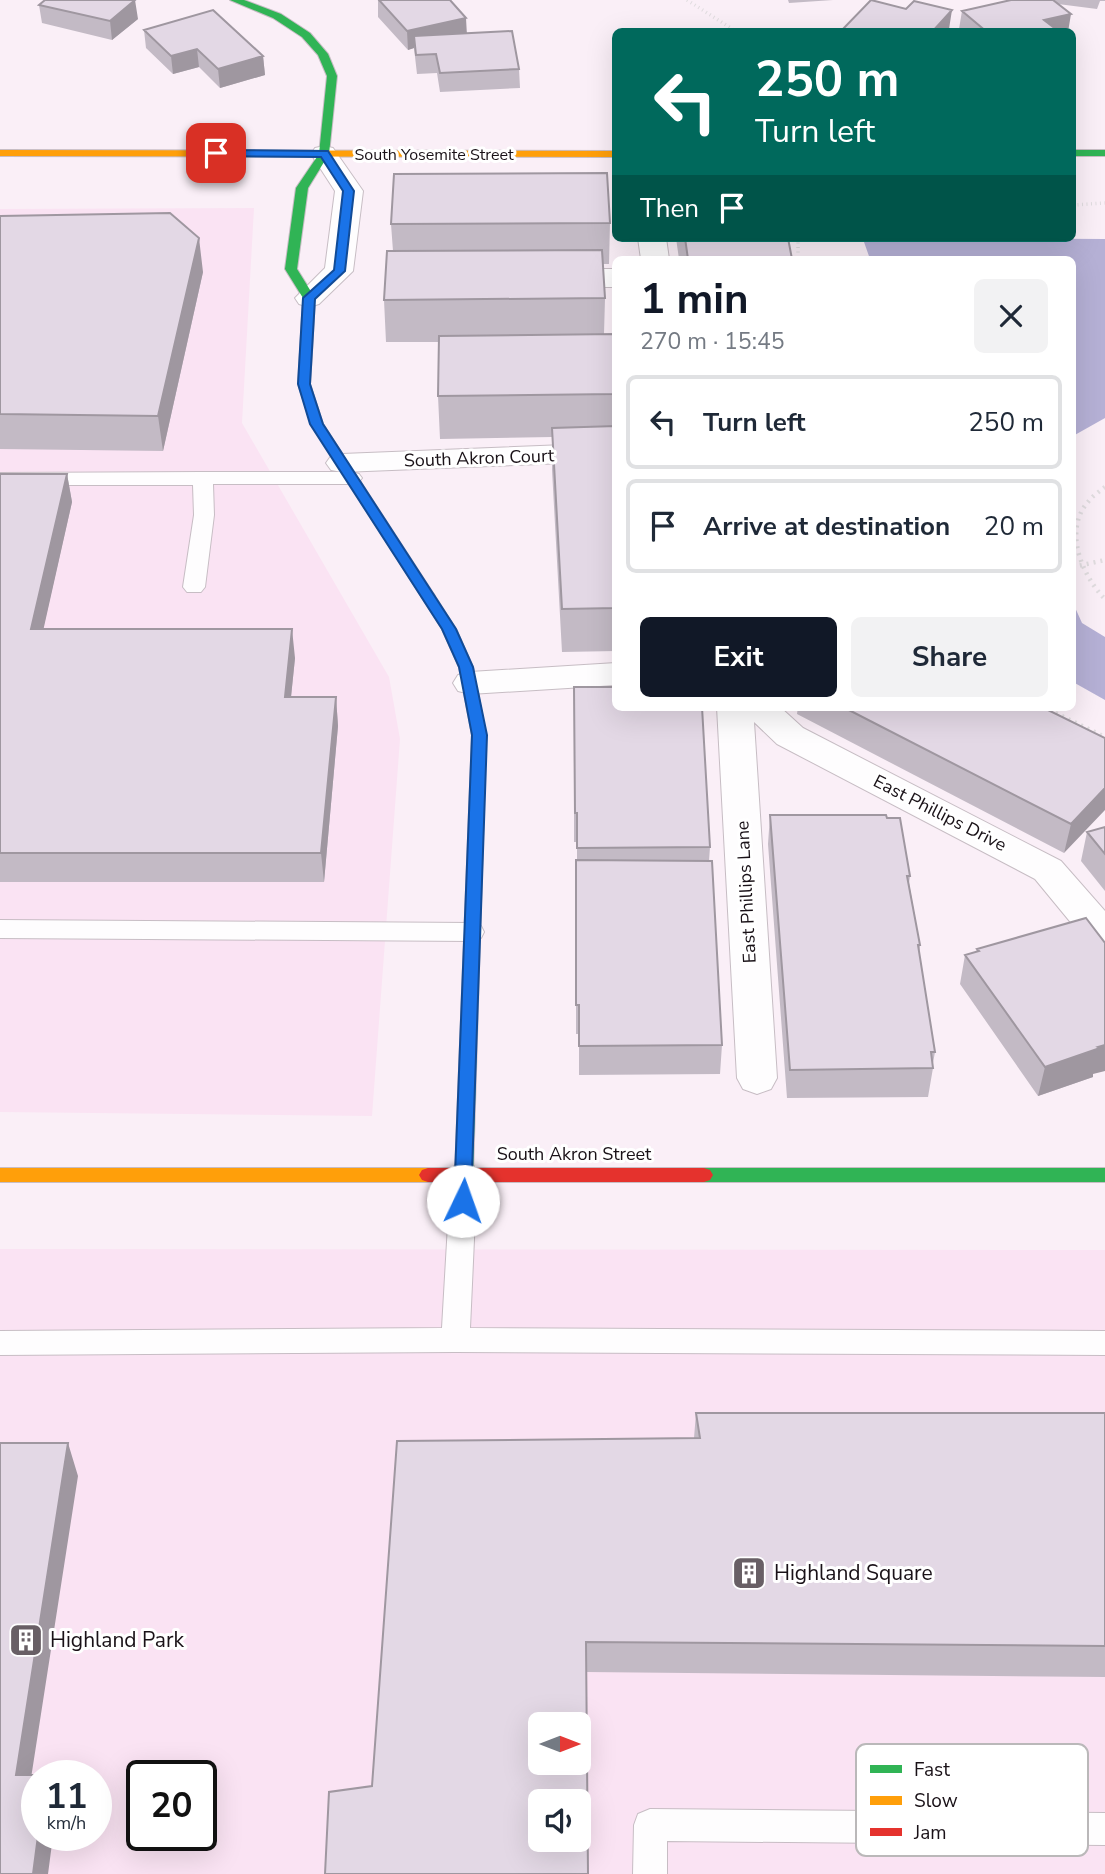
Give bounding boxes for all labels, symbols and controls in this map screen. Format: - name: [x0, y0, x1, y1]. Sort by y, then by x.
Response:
- text: 250 m: [755, 46, 899, 113]
- icon: left: [640, 56, 731, 147]
- text: Turn left: [755, 110, 875, 153]
- pin: [186, 123, 246, 183]
- icon: arrive: [197, 134, 235, 172]
- street label: South Yosemite Street: [354, 144, 514, 166]
- icon: arrive: [713, 189, 751, 227]
- text: Then: [640, 191, 699, 226]
- text: 1 min: [640, 271, 749, 328]
- button: close: [974, 279, 1048, 353]
- text: 270 m · 15:45: [640, 326, 785, 357]
- icon: left: [644, 403, 682, 441]
- text: Turn left: [703, 405, 806, 440]
- text: 250 m: [968, 405, 1044, 440]
- street label: South Akron Court: [403, 443, 555, 473]
- icon: arrive: [644, 507, 682, 545]
- text: Arrive at destination: [703, 509, 950, 544]
- text: 20 m: [984, 509, 1044, 544]
- button: Exit: [640, 617, 837, 697]
- button: Share: [851, 617, 1048, 697]
- street label: East Phillips Drive: [869, 769, 1011, 857]
- street label: East Phillips Lane: [730, 820, 762, 964]
- street label: South Akron Street: [497, 1142, 652, 1166]
- position arrow: [426, 1164, 500, 1238]
- building icon: Highland Square: [730, 1554, 768, 1592]
- place label: Highland Square: [774, 1559, 933, 1587]
- building icon: Highland Park: [7, 1621, 45, 1659]
- place label: Highland Park: [50, 1626, 184, 1654]
- north arrow: [528, 1712, 592, 1774]
- map controls: [528, 1712, 591, 1852]
- legend: [856, 1744, 1088, 1856]
- text: Fast: [914, 1757, 950, 1783]
- speed limit sign: 20: [126, 1760, 217, 1851]
- text: 11: [45, 1773, 88, 1820]
- text: Slow: [914, 1788, 958, 1814]
- button: sound: [528, 1789, 591, 1852]
- text: km/h: [47, 1811, 86, 1835]
- text: Jam: [913, 1820, 947, 1846]

